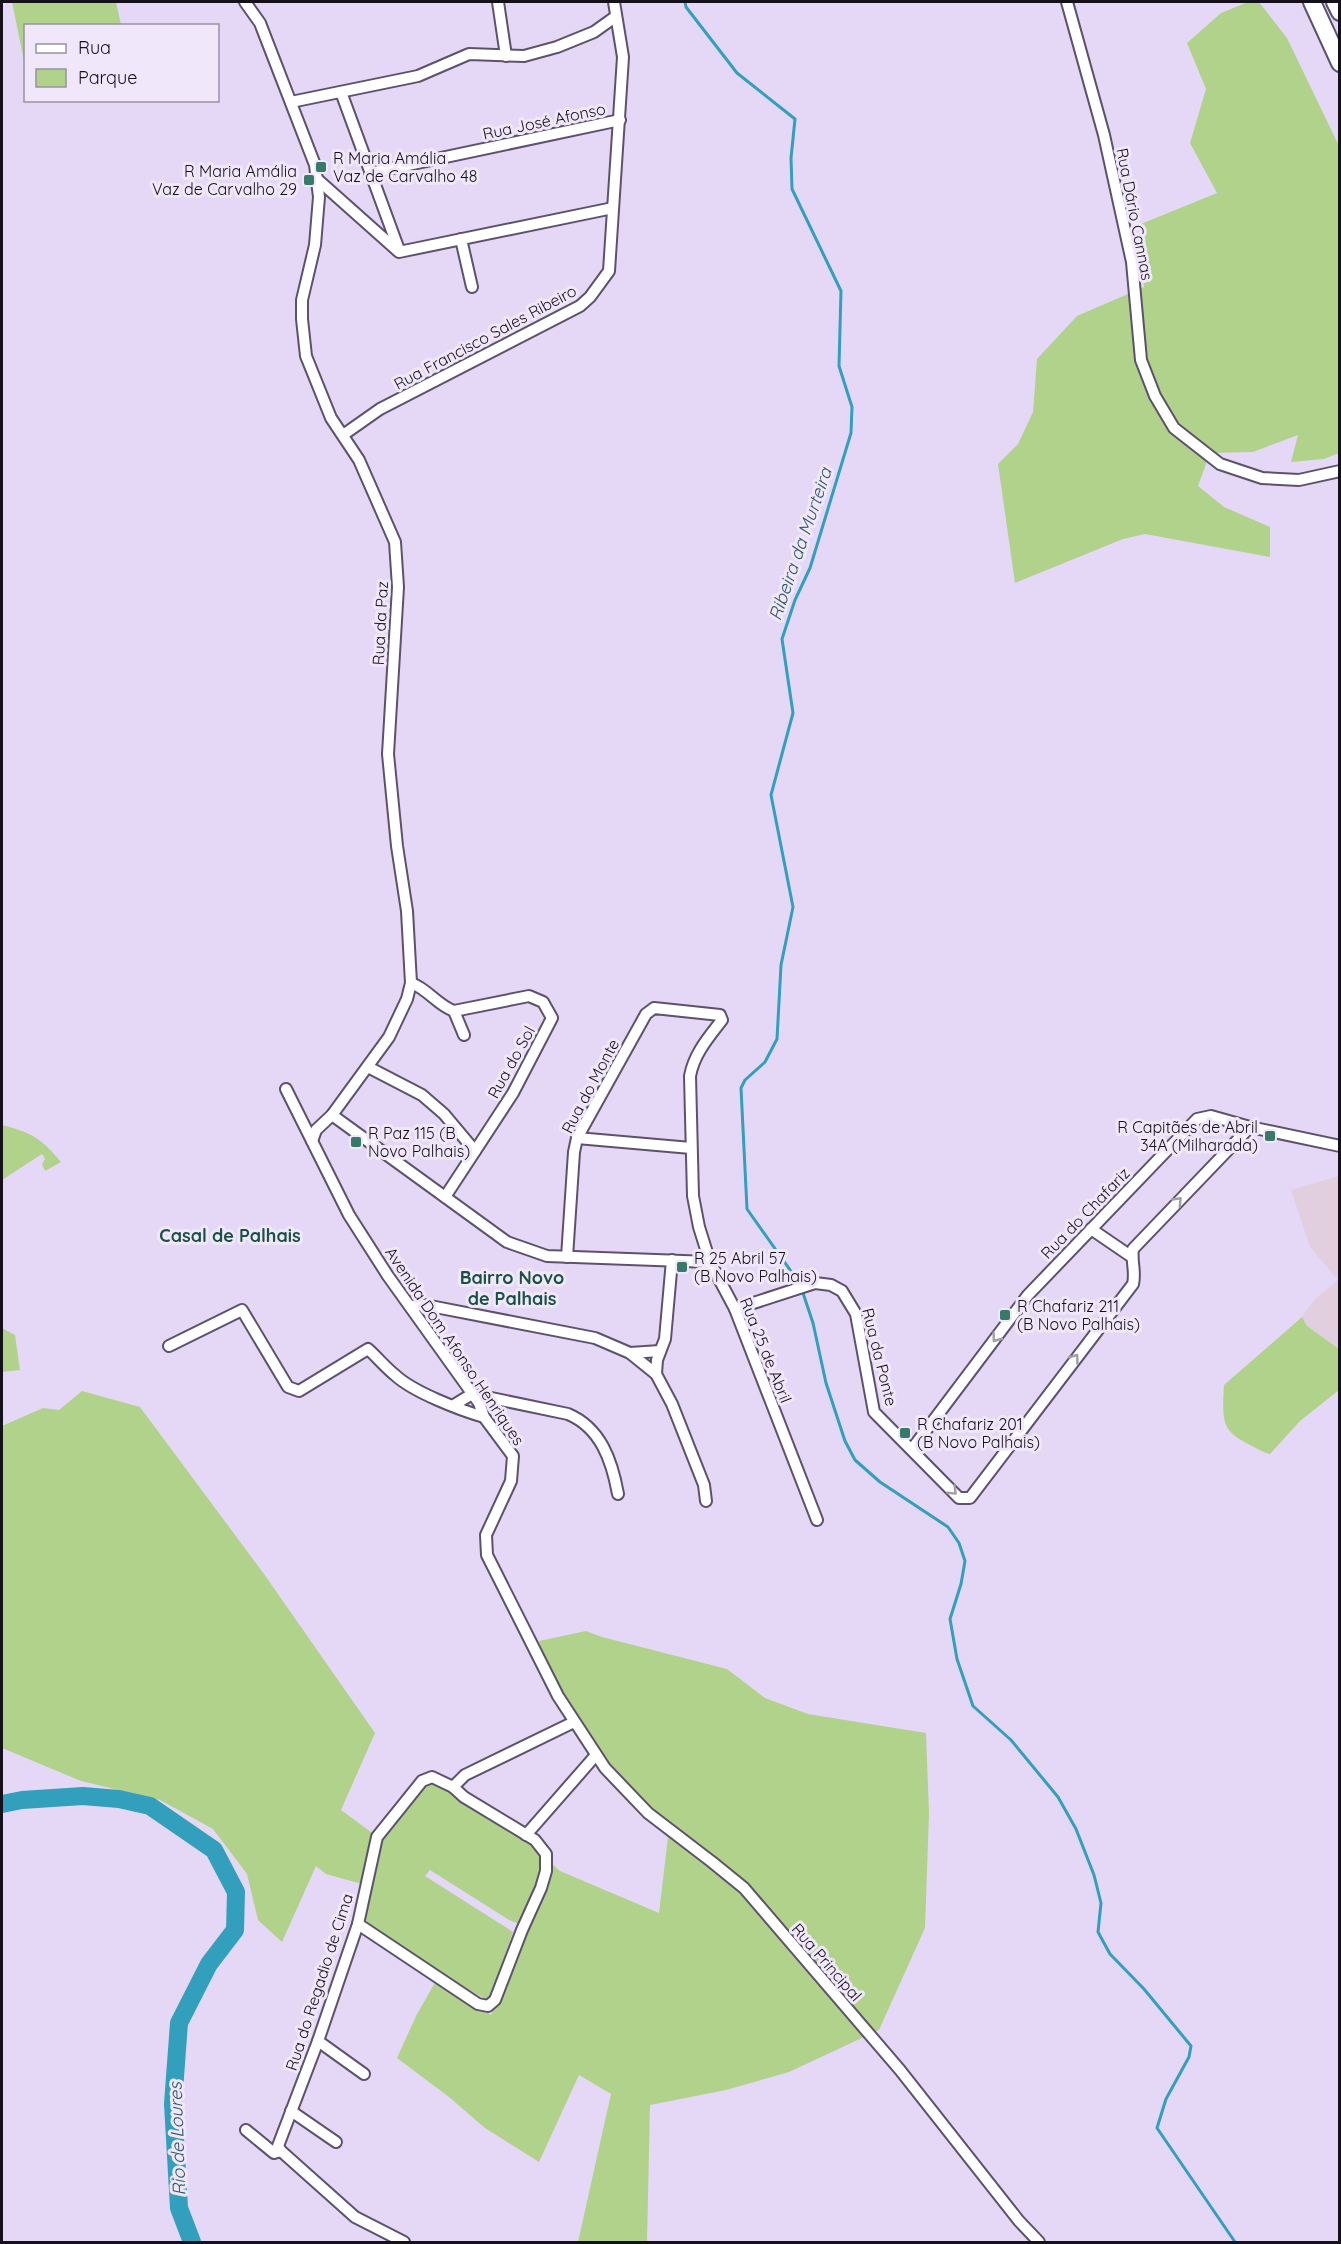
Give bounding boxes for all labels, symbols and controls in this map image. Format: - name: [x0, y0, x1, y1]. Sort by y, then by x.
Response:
- legend: [24, 24, 219, 102]
- text: Rua: [78, 36, 111, 59]
- text: Parque: [78, 66, 137, 89]
- street label: Rua José Afonso: [481, 98, 607, 144]
- street label: Rua Dário Cannas: [1112, 146, 1158, 282]
- place label: R Maria Amália Vaz de Carvalho 48: [333, 148, 477, 186]
- marker: R Maria Amália Vaz de Carvalho 48: [314, 160, 328, 174]
- place label: R Maria Amália Vaz de Carvalho 29: [152, 161, 297, 199]
- marker: R Maria Amália Vaz de Carvalho 29: [302, 173, 316, 187]
- street label: Rua Francisco Sales Ribeiro: [390, 280, 580, 394]
- water label: Ribeira da Murteira: [763, 464, 837, 623]
- street label: Rua da Paz: [368, 580, 392, 666]
- street label: Rua do Sol: [483, 1022, 539, 1102]
- street label: Rua do Monte: [557, 1035, 623, 1137]
- place label: R Capitães de Abril 34A (Milharada): [1117, 1117, 1258, 1155]
- place label: R Paz 115 (B Novo Palhais): [368, 1123, 470, 1161]
- marker: R Capitães de Abril 34A (Milharada): [1263, 1129, 1277, 1143]
- marker: R Paz 115 (B Novo Palhais): [349, 1135, 363, 1149]
- street label: Rua do Chafariz: [1036, 1163, 1134, 1263]
- one-way arrow: [1170, 1198, 1181, 1209]
- district label: Casal de Palhais: [159, 1224, 301, 1247]
- street label: Avenida Dom Afonso Henriques: [381, 1243, 529, 1449]
- place label: R 25 Abril 57 (B Novo Palhais): [694, 1248, 817, 1286]
- marker: R 25 Abril 57 (B Novo Palhais): [675, 1260, 689, 1274]
- district label: Bairro Novo de Palhais: [460, 1266, 564, 1310]
- street label: Rua 25 de Abril: [736, 1294, 796, 1406]
- place label: R Chafariz 211 (B Novo Palhais): [1017, 1296, 1140, 1334]
- street label: Rua da Ponte: [858, 1306, 902, 1408]
- marker: R Chafariz 211 (B Novo Palhais): [998, 1308, 1012, 1322]
- one-way arrow: [992, 1331, 1003, 1342]
- one-way arrow: [1068, 1354, 1079, 1365]
- place label: R Chafariz 201 (B Novo Palhais): [917, 1414, 1040, 1452]
- marker: R Chafariz 201 (B Novo Palhais): [898, 1426, 912, 1440]
- one-way arrow: [946, 1484, 956, 1495]
- street label: Rua do Regadio de Cima: [281, 1891, 357, 2073]
- street label: Rua Principal: [788, 1919, 866, 2005]
- water label: Rio de Loures: [163, 2080, 190, 2196]

